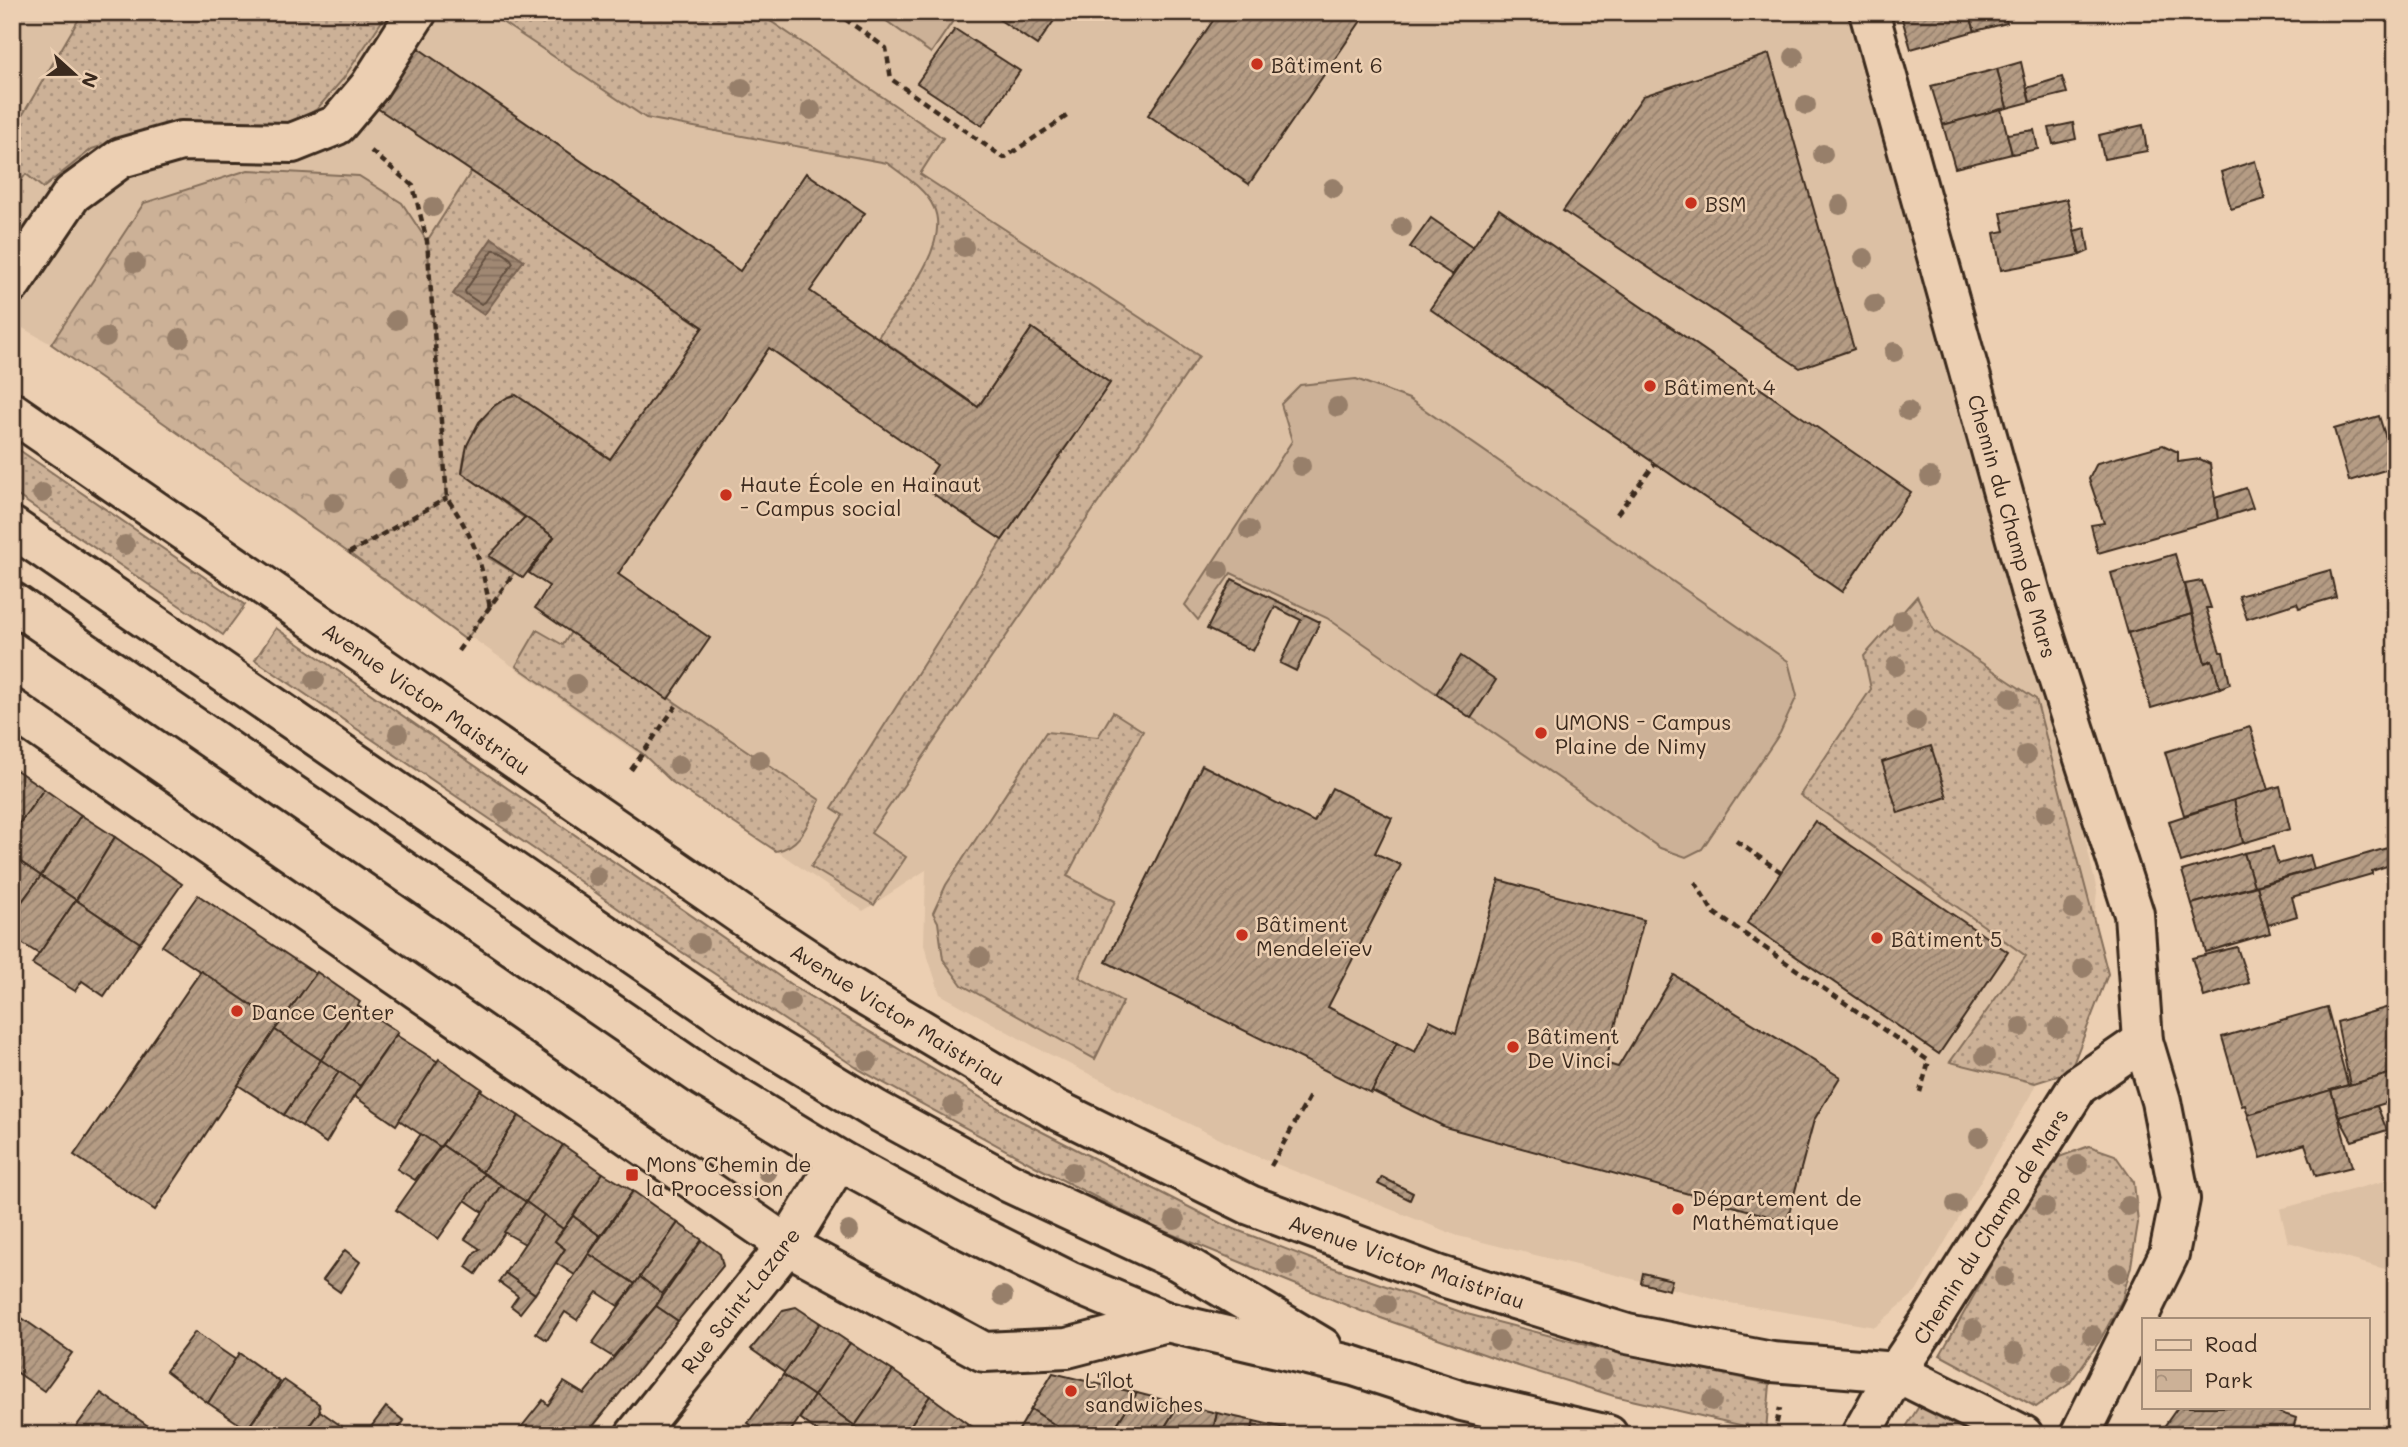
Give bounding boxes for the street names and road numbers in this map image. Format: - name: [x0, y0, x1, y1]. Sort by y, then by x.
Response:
- street label: Chemin du Champ de Mars: [1962, 391, 2064, 661]
- street label: Avenue Victor Maistriau: [318, 616, 536, 780]
- street label: Avenue Victor Maistriau: [786, 937, 1010, 1091]
- street label: Chemin du Champ de Mars: [1906, 1103, 2074, 1349]
- street label: Avenue Victor Maistriau: [1285, 1208, 1529, 1314]
- street label: Rue Saint-Lazare: [675, 1221, 805, 1379]

